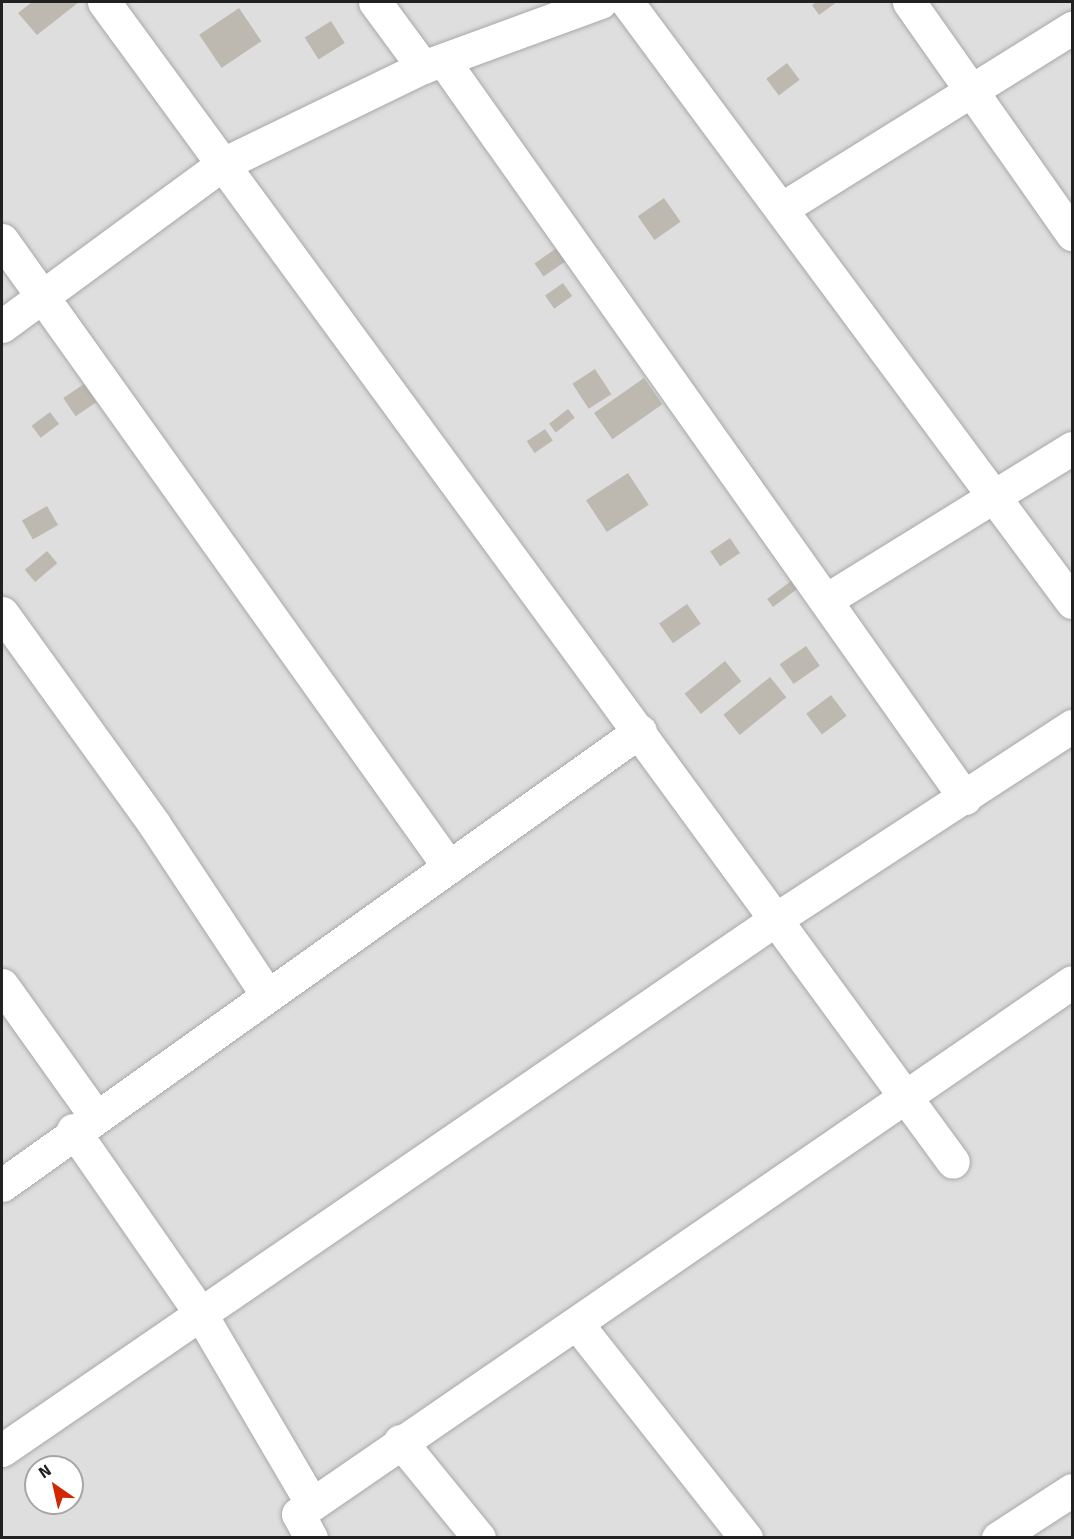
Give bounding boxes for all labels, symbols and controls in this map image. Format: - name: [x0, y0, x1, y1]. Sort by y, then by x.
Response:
- north arrow: [24, 1455, 84, 1515]
- text: N: [35, 1460, 55, 1483]

